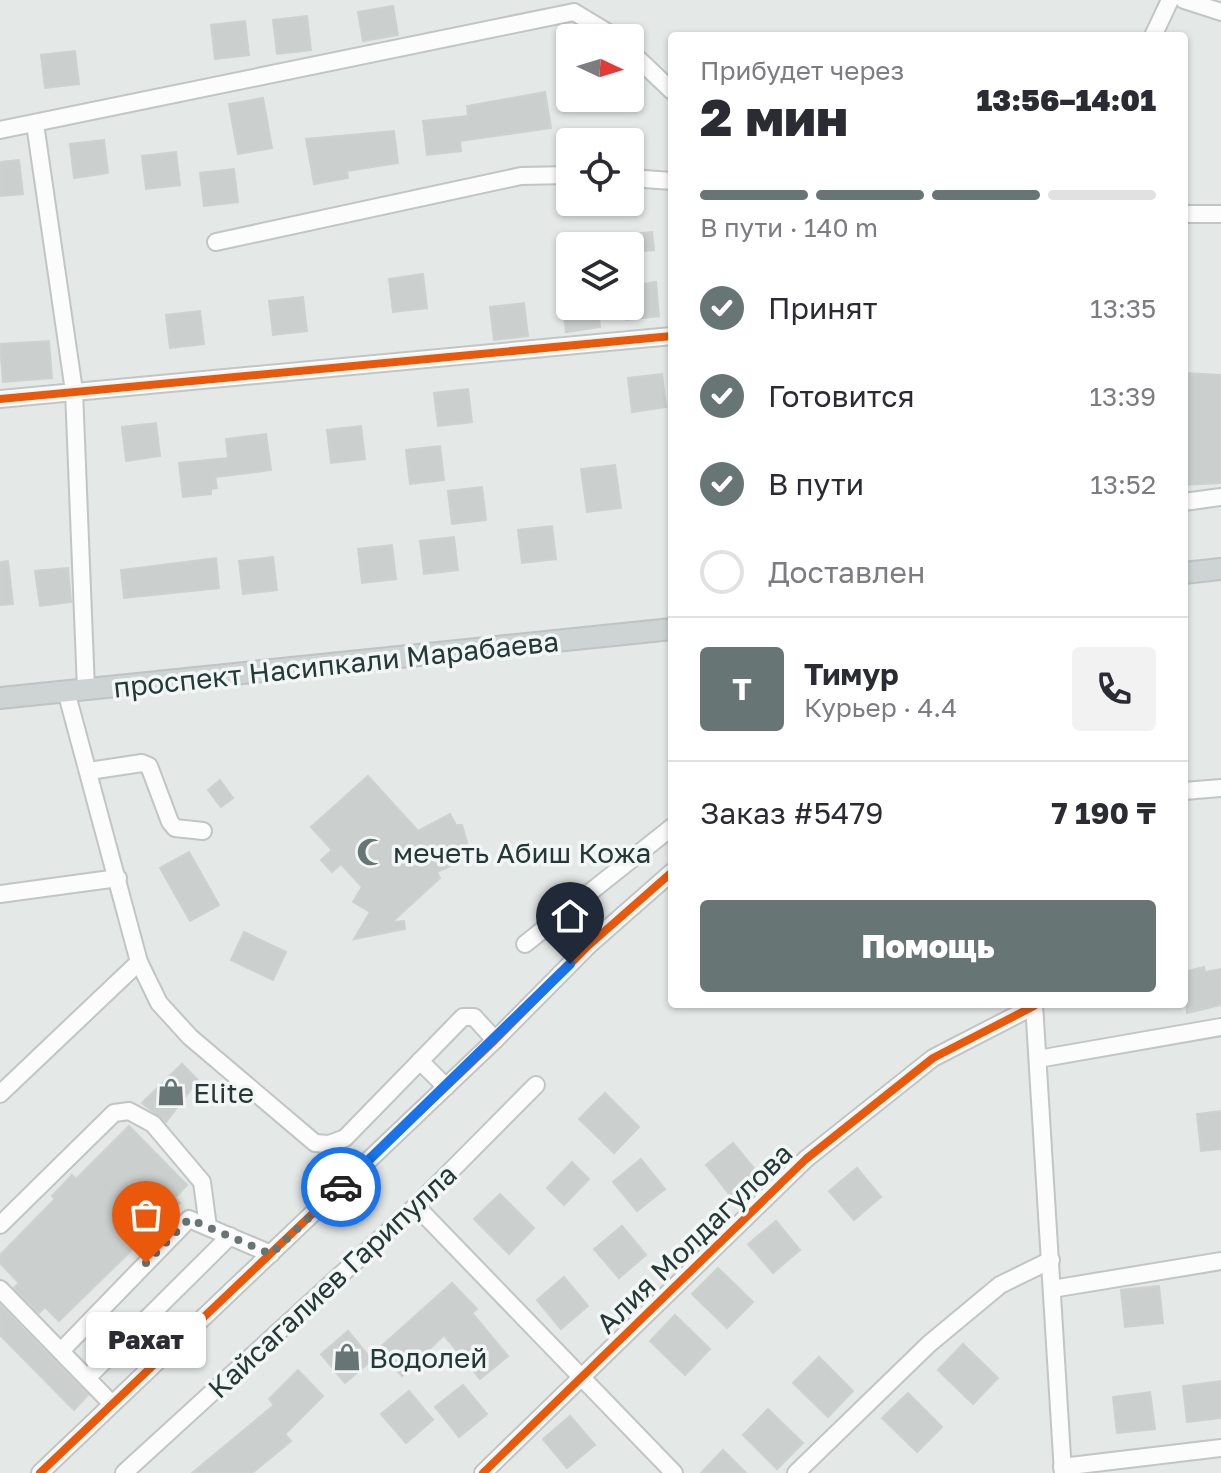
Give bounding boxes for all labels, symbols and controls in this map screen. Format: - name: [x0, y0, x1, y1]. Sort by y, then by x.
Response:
- north arrow: [556, 24, 644, 112]
- map controls: [556, 24, 644, 320]
- text: Прибудет через: [700, 55, 904, 86]
- text: 13:56–14:01: [976, 82, 1156, 118]
- text: 2 мин: [700, 85, 848, 147]
- button: locate: [556, 128, 644, 216]
- text: В пути · 140 m: [700, 212, 878, 243]
- button: layers: [556, 232, 644, 320]
- icon: check: [700, 286, 744, 330]
- text: Принят: [768, 290, 877, 326]
- text: 13:35: [1090, 293, 1156, 324]
- icon: check: [700, 374, 744, 418]
- text: Готовится: [768, 378, 915, 414]
- text: 13:39: [1089, 381, 1156, 412]
- icon: check: [700, 462, 744, 506]
- text: В пути: [768, 466, 864, 502]
- text: 13:52: [1090, 469, 1156, 500]
- text: Доставлен: [768, 554, 925, 590]
- street label: проспект Насипкали Марабаева: [112, 624, 560, 704]
- button: phone: [1072, 647, 1156, 731]
- text: Тимур: [804, 656, 899, 692]
- text: Т: [732, 671, 752, 707]
- text: Курьер · 4.4: [804, 692, 957, 723]
- text: Заказ #5479: [700, 795, 883, 831]
- text: 7 190 ₸: [1051, 795, 1156, 831]
- place label: мечеть Абиш Кожа: [393, 836, 651, 869]
- mosque icon: мечеть Абиш Кожа: [356, 837, 386, 867]
- pin: [536, 882, 604, 964]
- icon: home: [548, 894, 592, 938]
- button: Помощь: [700, 900, 1156, 992]
- place label: Elite: [193, 1076, 254, 1109]
- shop icon: Elite: [156, 1077, 186, 1107]
- street label: Алия Молдагулова: [589, 1136, 799, 1340]
- courier: [301, 1147, 381, 1227]
- street label: Кайсагалиев Гарипулла: [201, 1157, 463, 1405]
- icon: car: [319, 1165, 363, 1209]
- pin: [112, 1181, 180, 1263]
- icon: bag: [124, 1193, 168, 1237]
- callout: Рахат: [86, 1311, 206, 1367]
- text: Рахат: [108, 1324, 184, 1355]
- place label: Водолей: [369, 1341, 487, 1374]
- shop icon: Водолей: [332, 1342, 362, 1372]

